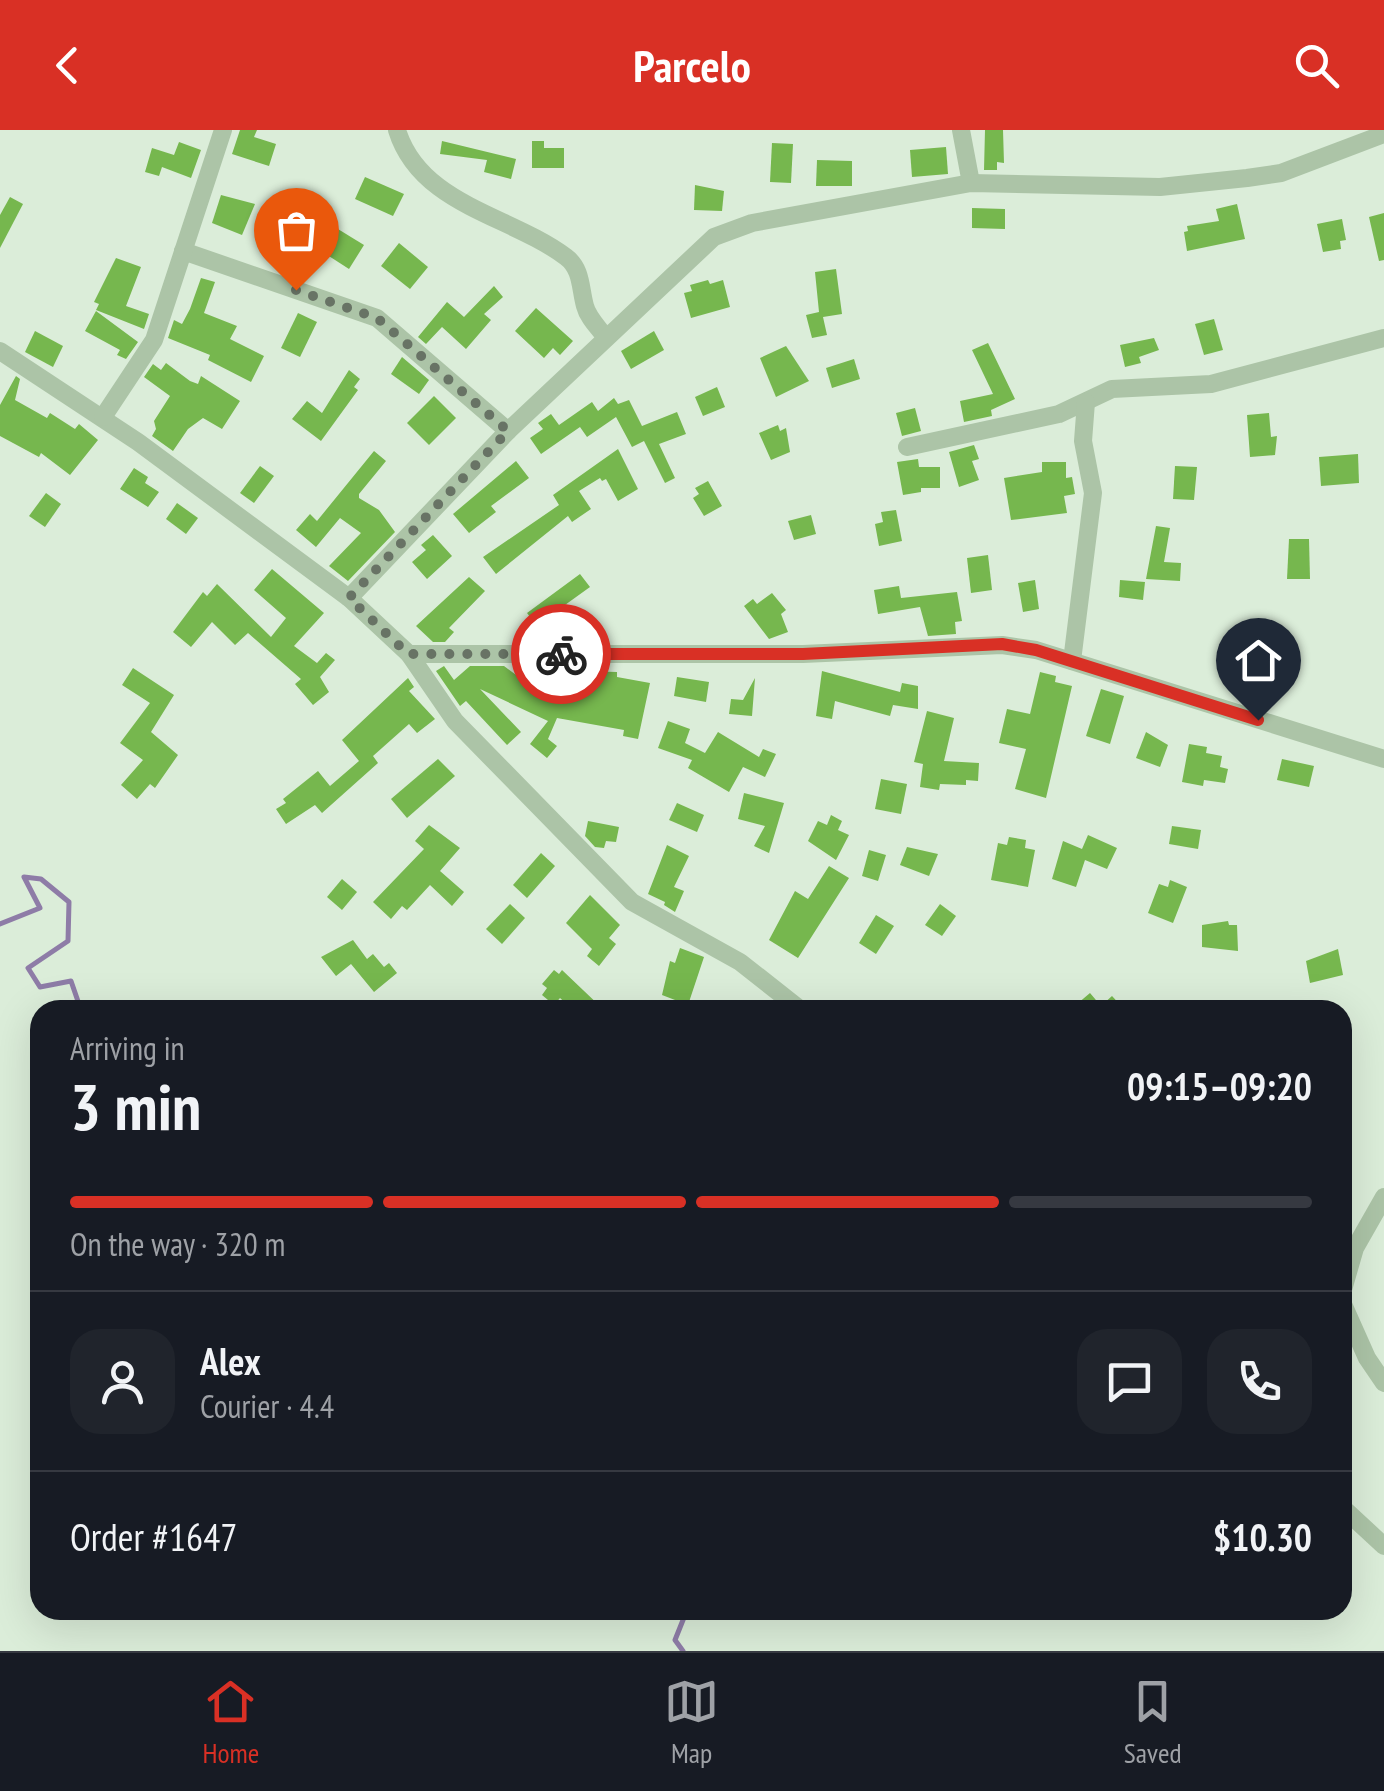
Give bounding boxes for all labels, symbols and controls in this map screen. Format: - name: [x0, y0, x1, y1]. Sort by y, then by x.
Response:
- text: Parcelo: [633, 36, 751, 94]
- icon: back: [40, 38, 95, 93]
- icon: search: [1289, 38, 1344, 93]
- pin: [254, 188, 339, 291]
- icon: bag: [269, 203, 324, 258]
- courier: [511, 604, 611, 704]
- pin: [1216, 618, 1301, 721]
- icon: bike: [534, 627, 589, 682]
- icon: home: [1231, 633, 1286, 688]
- text: Arriving in: [70, 1027, 185, 1069]
- text: 09:15–09:20: [1127, 1061, 1312, 1110]
- text: 3 min: [70, 1064, 201, 1148]
- text: On the way · 320 m: [70, 1223, 285, 1265]
- button: person: [70, 1329, 175, 1434]
- button: chat: [1077, 1329, 1182, 1434]
- button: phone: [1207, 1329, 1312, 1434]
- text: Alex: [200, 1336, 261, 1385]
- text: Courier · 4.4: [200, 1385, 334, 1427]
- text: Order #1647: [70, 1512, 237, 1561]
- text: $10.30: [1213, 1512, 1312, 1561]
- tab: Home: [202, 1674, 259, 1771]
- tab: Map: [664, 1674, 719, 1771]
- tab: Saved: [1124, 1674, 1182, 1771]

